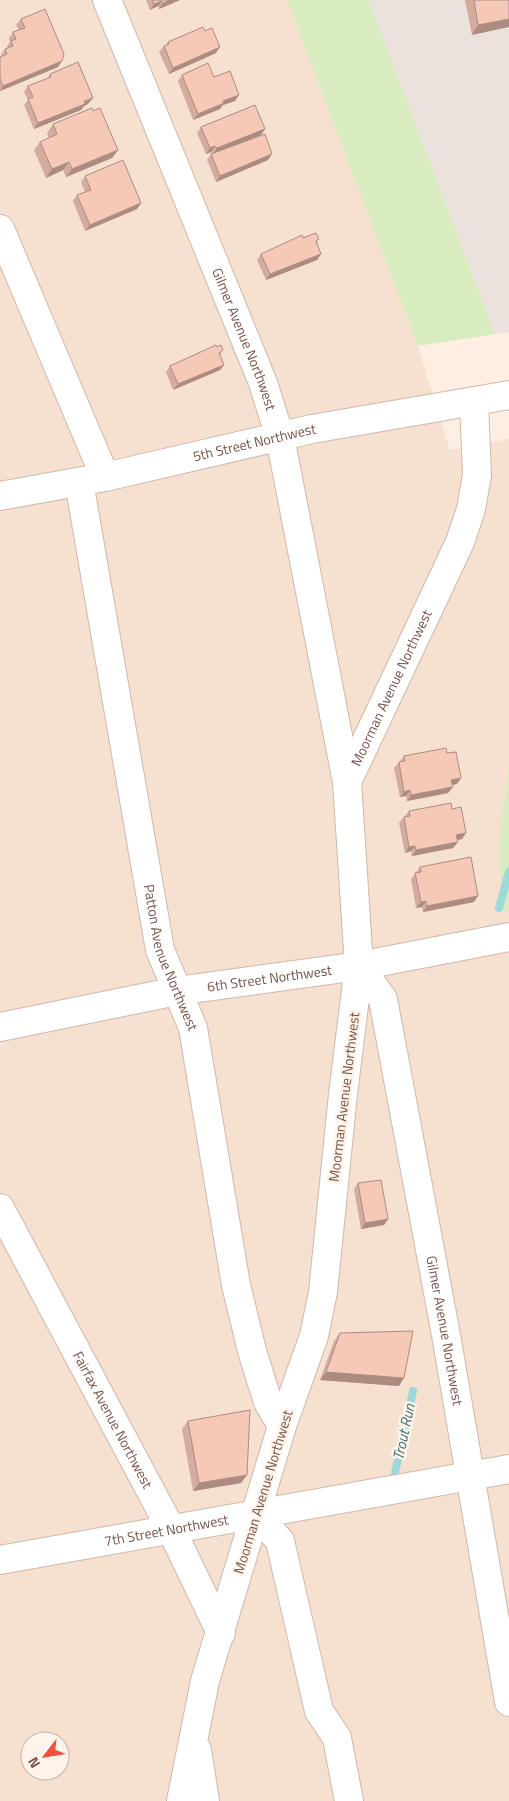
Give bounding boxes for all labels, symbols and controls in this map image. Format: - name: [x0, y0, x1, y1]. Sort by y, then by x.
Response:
- street label: Gilmer Avenue Northwest: [207, 265, 282, 413]
- street label: 5th Street Northwest: [191, 418, 317, 466]
- street label: Moorman Avenue Northwest: [345, 606, 437, 769]
- street label: Patton Avenue Northwest: [139, 883, 204, 1034]
- street label: 6th Street Northwest: [206, 959, 333, 997]
- street label: Moorman Avenue Northwest: [323, 1011, 364, 1183]
- street label: Gilmer Avenue Northwest: [421, 1254, 469, 1407]
- street label: Fairfax Avenue Northwest: [68, 1347, 159, 1492]
- water label: Trout Run: [386, 1401, 421, 1462]
- street label: Moorman Avenue Northwest: [228, 1407, 298, 1576]
- street label: 7th Street Northwest: [103, 1508, 230, 1551]
- north arrow: [20, 1731, 70, 1781]
- text: N: [22, 1753, 45, 1773]

